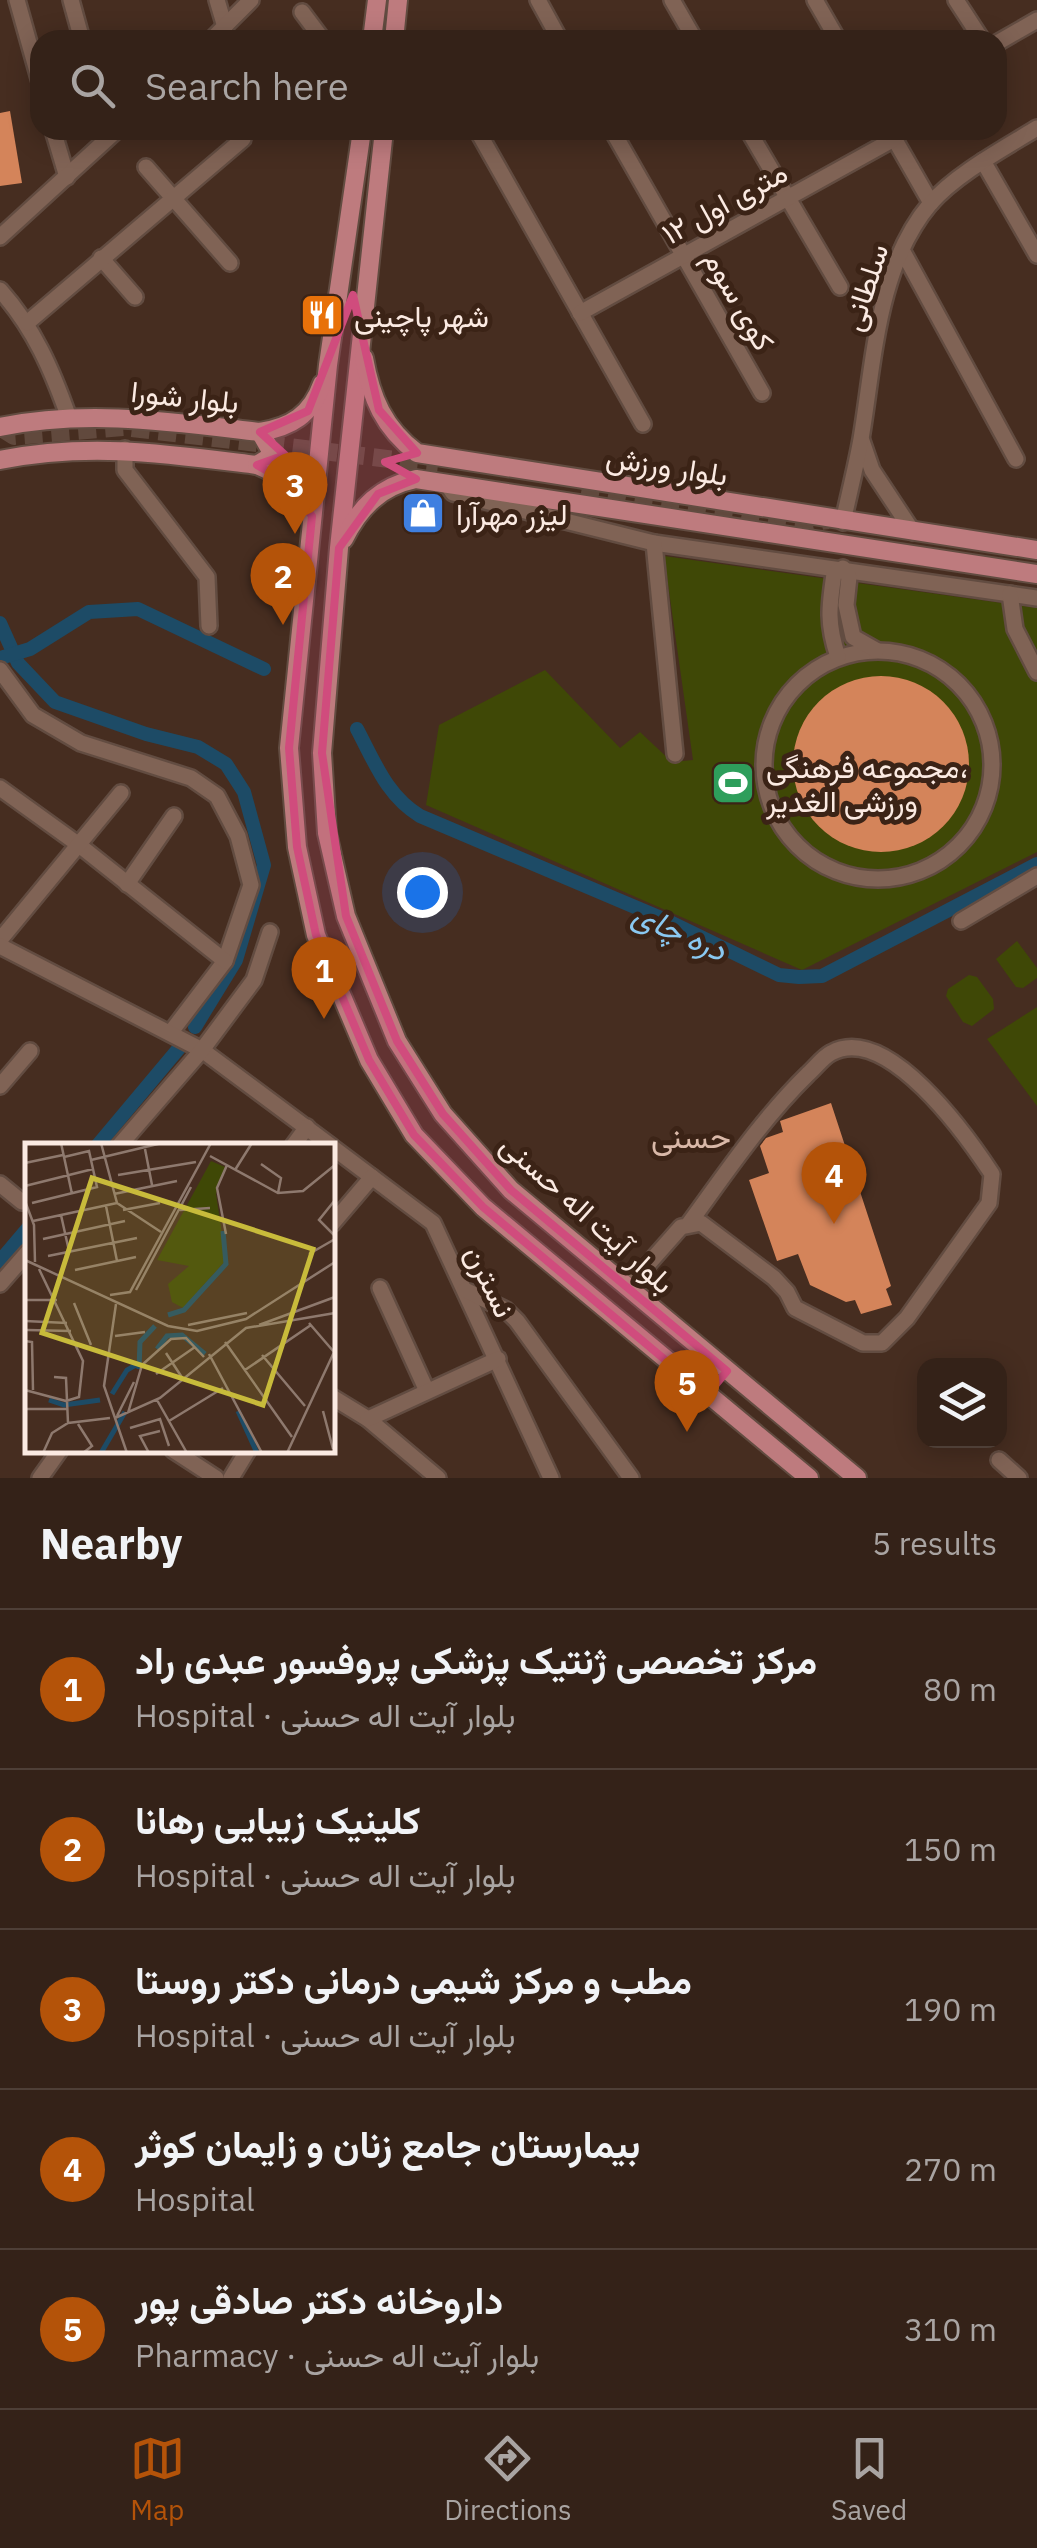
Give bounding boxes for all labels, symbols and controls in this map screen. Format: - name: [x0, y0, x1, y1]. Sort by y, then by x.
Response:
- search box: [30, 30, 1007, 140]
- icon: search: [65, 58, 120, 113]
- text: Search here: [145, 61, 349, 110]
- street label: ۱۲ متری اول: [654, 152, 794, 252]
- street label: سلطانی: [832, 239, 896, 335]
- street label: کوی سوم: [695, 243, 784, 358]
- restaurant icon: شهر پاچینی: [299, 292, 345, 338]
- place label: شهر پاچینی: [354, 296, 489, 337]
- street label: بلوار شورا: [129, 371, 241, 421]
- street label: بلوار ورزش: [603, 436, 731, 494]
- pin: 3: [262, 452, 328, 534]
- shop icon: لیزر مهرآرا: [400, 490, 446, 536]
- place label: لیزر مهرآرا: [456, 494, 568, 533]
- pin: 2: [250, 542, 316, 625]
- place label: مجموعه فرهنگی، ورزشی الغدیر: [765, 747, 968, 820]
- sports icon: مجموعه فرهنگی، ورزشی الغدیر: [710, 760, 756, 806]
- your location: [397, 867, 448, 918]
- water label: دره چای: [626, 892, 734, 972]
- pin: 1: [292, 936, 356, 1019]
- district label: حسنی: [651, 1115, 731, 1157]
- street label: بلوار آیت اله حسنی: [493, 1125, 683, 1301]
- pin: 4: [802, 1142, 866, 1224]
- inset map: [25, 1143, 335, 1453]
- street label: نسترن: [457, 1238, 525, 1324]
- pin: 5: [654, 1350, 720, 1432]
- map controls: [917, 1358, 1007, 1448]
- button: layers: [917, 1358, 1007, 1448]
- text: Nearby: [40, 1516, 182, 1571]
- text: 5 results: [872, 1522, 997, 1564]
- text: مرکز تخصصی ژنتیک پزشکی پروفسور عبدی راد: [135, 1635, 817, 1684]
- text: 1: [63, 1668, 82, 1710]
- text: 80 m: [923, 1668, 997, 1710]
- text: Hospital · بلوار آیت اله حسنی: [135, 1694, 515, 1736]
- text: کلینیک زیبایی رهانا: [135, 1795, 421, 1844]
- text: 2: [63, 1828, 82, 1870]
- text: 150 m: [904, 1828, 997, 1870]
- text: Hospital · بلوار آیت اله حسنی: [135, 1854, 515, 1896]
- text: مطب و مرکز شیمی درمانی دکتر روستا: [135, 1955, 692, 2004]
- text: 3: [63, 1988, 82, 2030]
- text: 190 m: [904, 1988, 997, 2030]
- text: Hospital · بلوار آیت اله حسنی: [135, 2014, 515, 2056]
- text: بیمارستان جامع زنان و زایمان کوثر: [135, 2119, 640, 2168]
- text: 4: [63, 2148, 82, 2190]
- text: 270 m: [904, 2148, 997, 2190]
- text: Hospital: [135, 2178, 255, 2220]
- text: داروخانه دکتر صادقی پور: [135, 2275, 503, 2324]
- text: 5: [63, 2308, 82, 2350]
- text: 310 m: [904, 2308, 997, 2350]
- text: Pharmacy · بلوار آیت اله حسنی: [135, 2334, 539, 2376]
- tab: Map: [130, 2431, 185, 2528]
- tab: Directions: [444, 2431, 572, 2528]
- tab: Saved: [831, 2431, 907, 2528]

